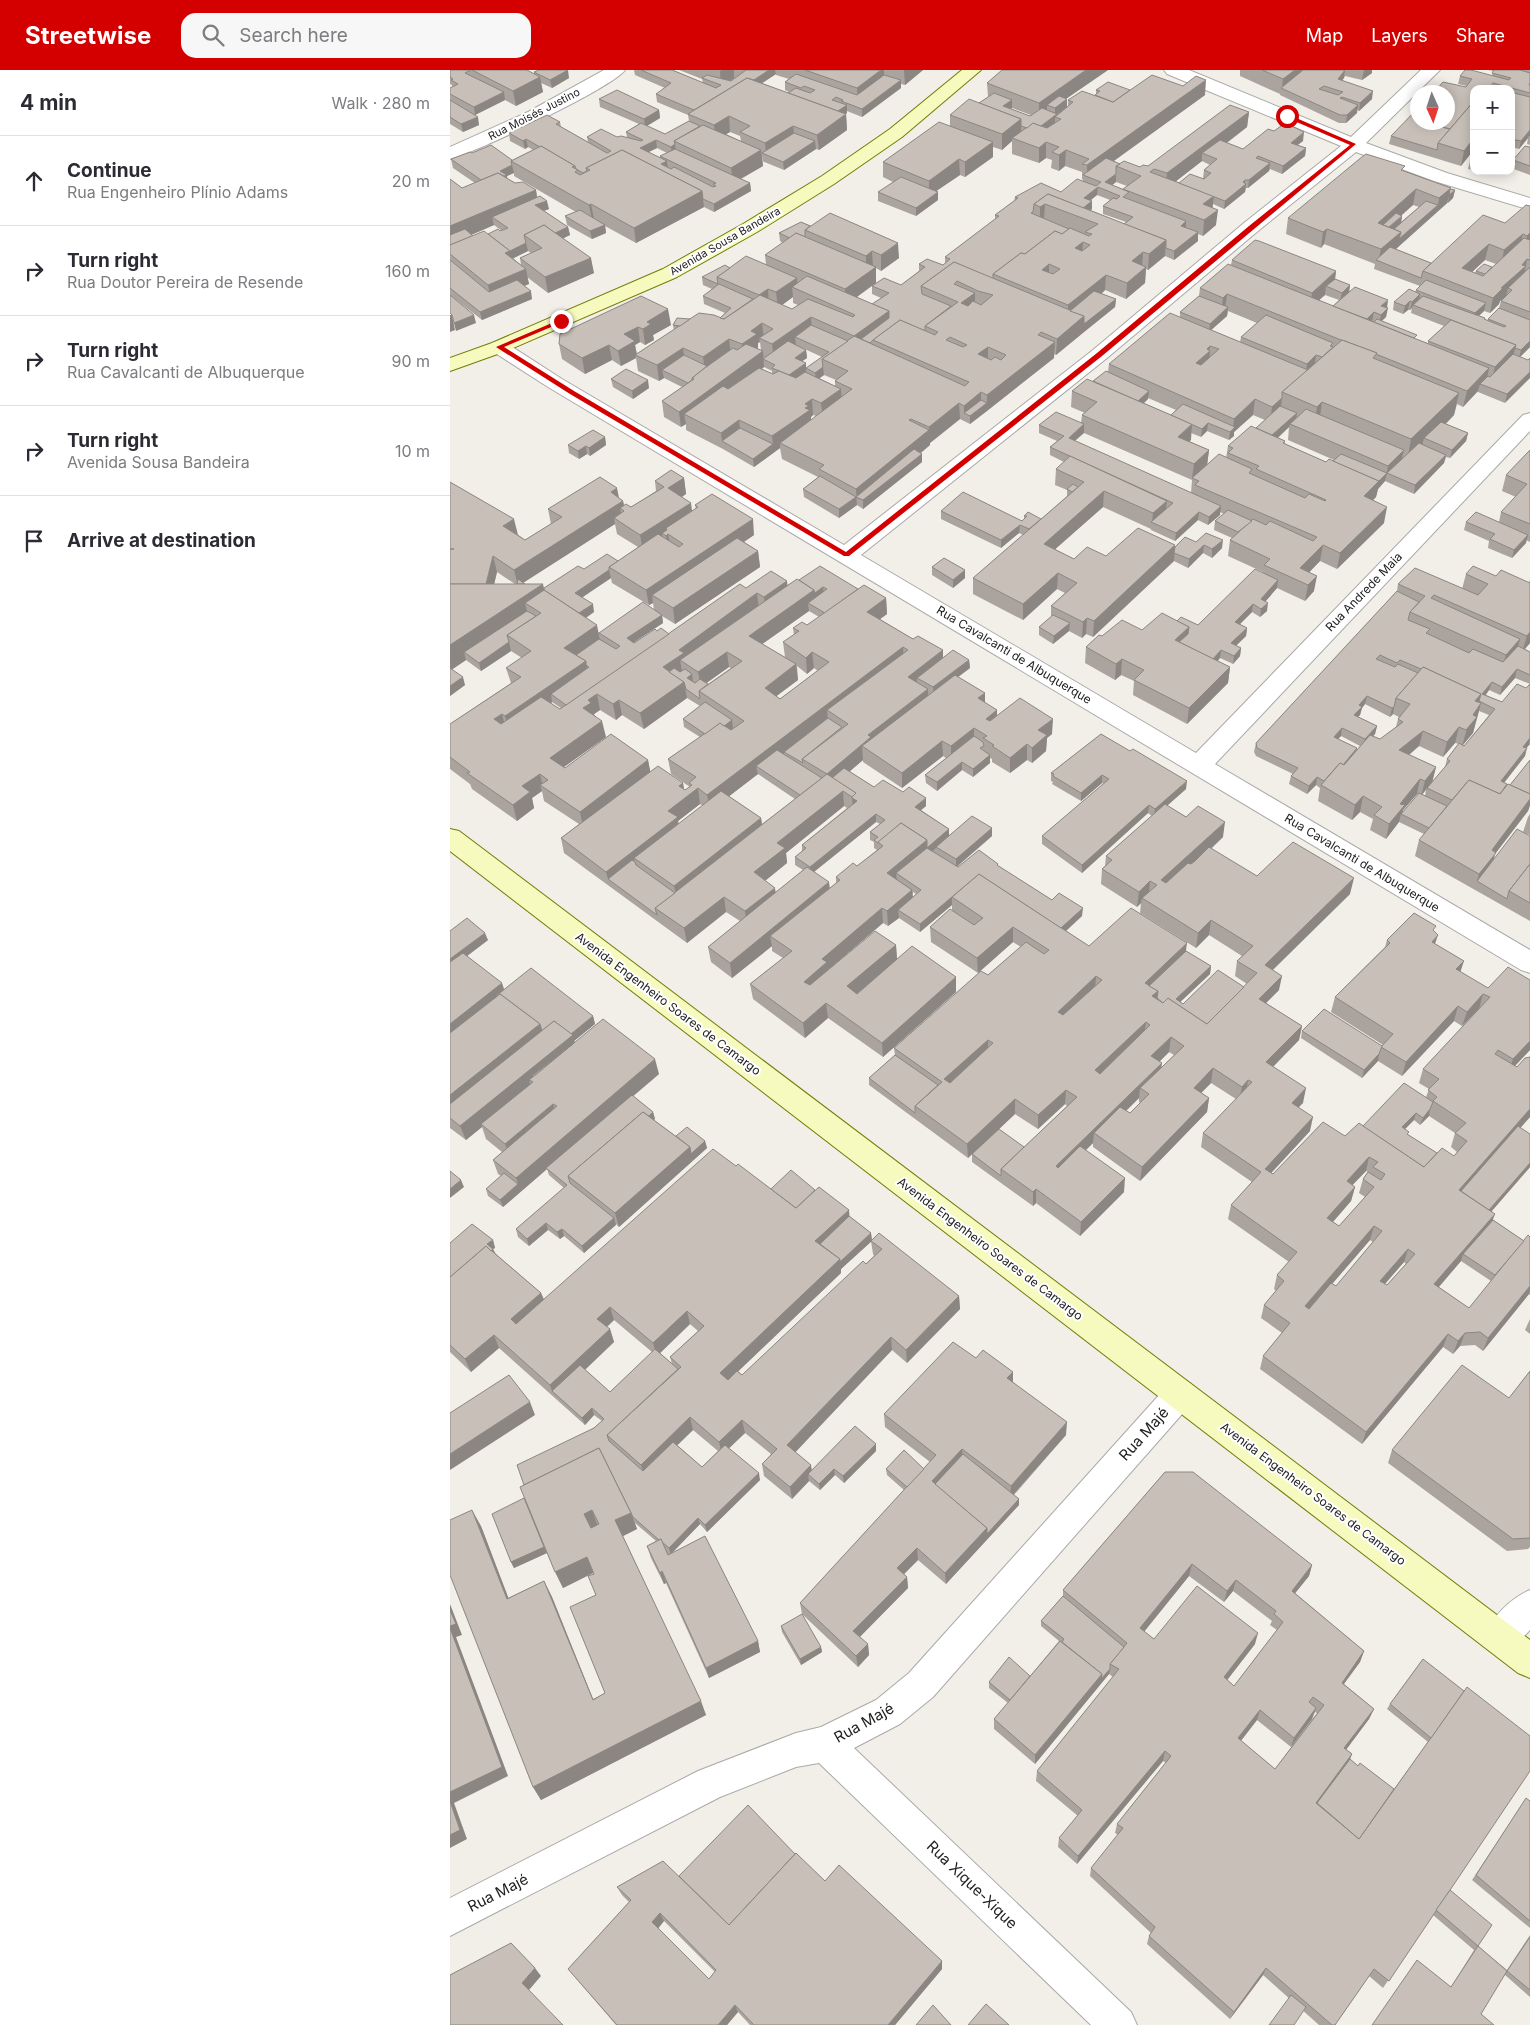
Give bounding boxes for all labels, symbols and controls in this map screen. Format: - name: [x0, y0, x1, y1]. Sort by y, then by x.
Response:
- search box: [181, 13, 531, 58]
- text: Streetwise: [25, 21, 151, 50]
- icon: search: [199, 21, 227, 49]
- text: Search here: [239, 24, 348, 47]
- text: Map: [1306, 25, 1343, 46]
- text: Layers: [1371, 25, 1428, 46]
- text: Share: [1456, 25, 1505, 46]
- street label: Rua Moisés Justino: [486, 85, 583, 143]
- north arrow: [1410, 85, 1455, 130]
- map controls: [1470, 85, 1515, 175]
- button: +: [1470, 85, 1515, 130]
- text: 4 min: [20, 90, 77, 115]
- text: Walk · 280 m: [332, 93, 430, 113]
- route start: [1276, 105, 1299, 128]
- button: −: [1470, 130, 1515, 175]
- text: Continue: [67, 159, 152, 182]
- icon: ahead: [20, 167, 48, 195]
- text: 20 m: [392, 171, 430, 191]
- text: Rua Engenheiro Plínio Adams: [67, 182, 288, 202]
- street label: Avenida Sousa Bandeira: [667, 204, 783, 278]
- text: Turn right: [67, 249, 158, 272]
- icon: right: [20, 257, 48, 285]
- text: 160 m: [385, 261, 430, 281]
- text: Rua Doutor Pereira de Resende: [67, 272, 303, 292]
- route end: [550, 310, 573, 333]
- text: Turn right: [67, 339, 158, 362]
- icon: right: [20, 347, 48, 375]
- text: 90 m: [391, 351, 430, 371]
- text: Rua Cavalcanti de Albuquerque: [67, 362, 305, 382]
- text: Turn right: [67, 429, 158, 452]
- icon: right: [20, 437, 48, 465]
- text: 10 m: [395, 441, 430, 461]
- text: Avenida Sousa Bandeira: [67, 452, 250, 472]
- icon: arrive: [20, 527, 48, 555]
- text: Arrive at destination: [67, 529, 256, 552]
- street label: Rua Andrede Maia: [1322, 549, 1405, 634]
- street label: Rua Cavalcanti de Albuquerque: [934, 602, 1094, 707]
- street label: Rua Cavalcanti de Albuquerque: [1282, 810, 1442, 915]
- street label: Avenida Engenheiro Soares de Camargo: [573, 929, 764, 1078]
- street label: Avenida Engenheiro Soares de Camargo: [895, 1174, 1086, 1323]
- street label: Rua Majé: [1115, 1403, 1173, 1464]
- street label: Avenida Engenheiro Soares de Camargo: [1218, 1419, 1409, 1568]
- street label: Rua Majé: [831, 1698, 897, 1747]
- street label: Rua Xique-Xique: [923, 1837, 1022, 1933]
- street label: Rua Majé: [464, 1869, 531, 1916]

